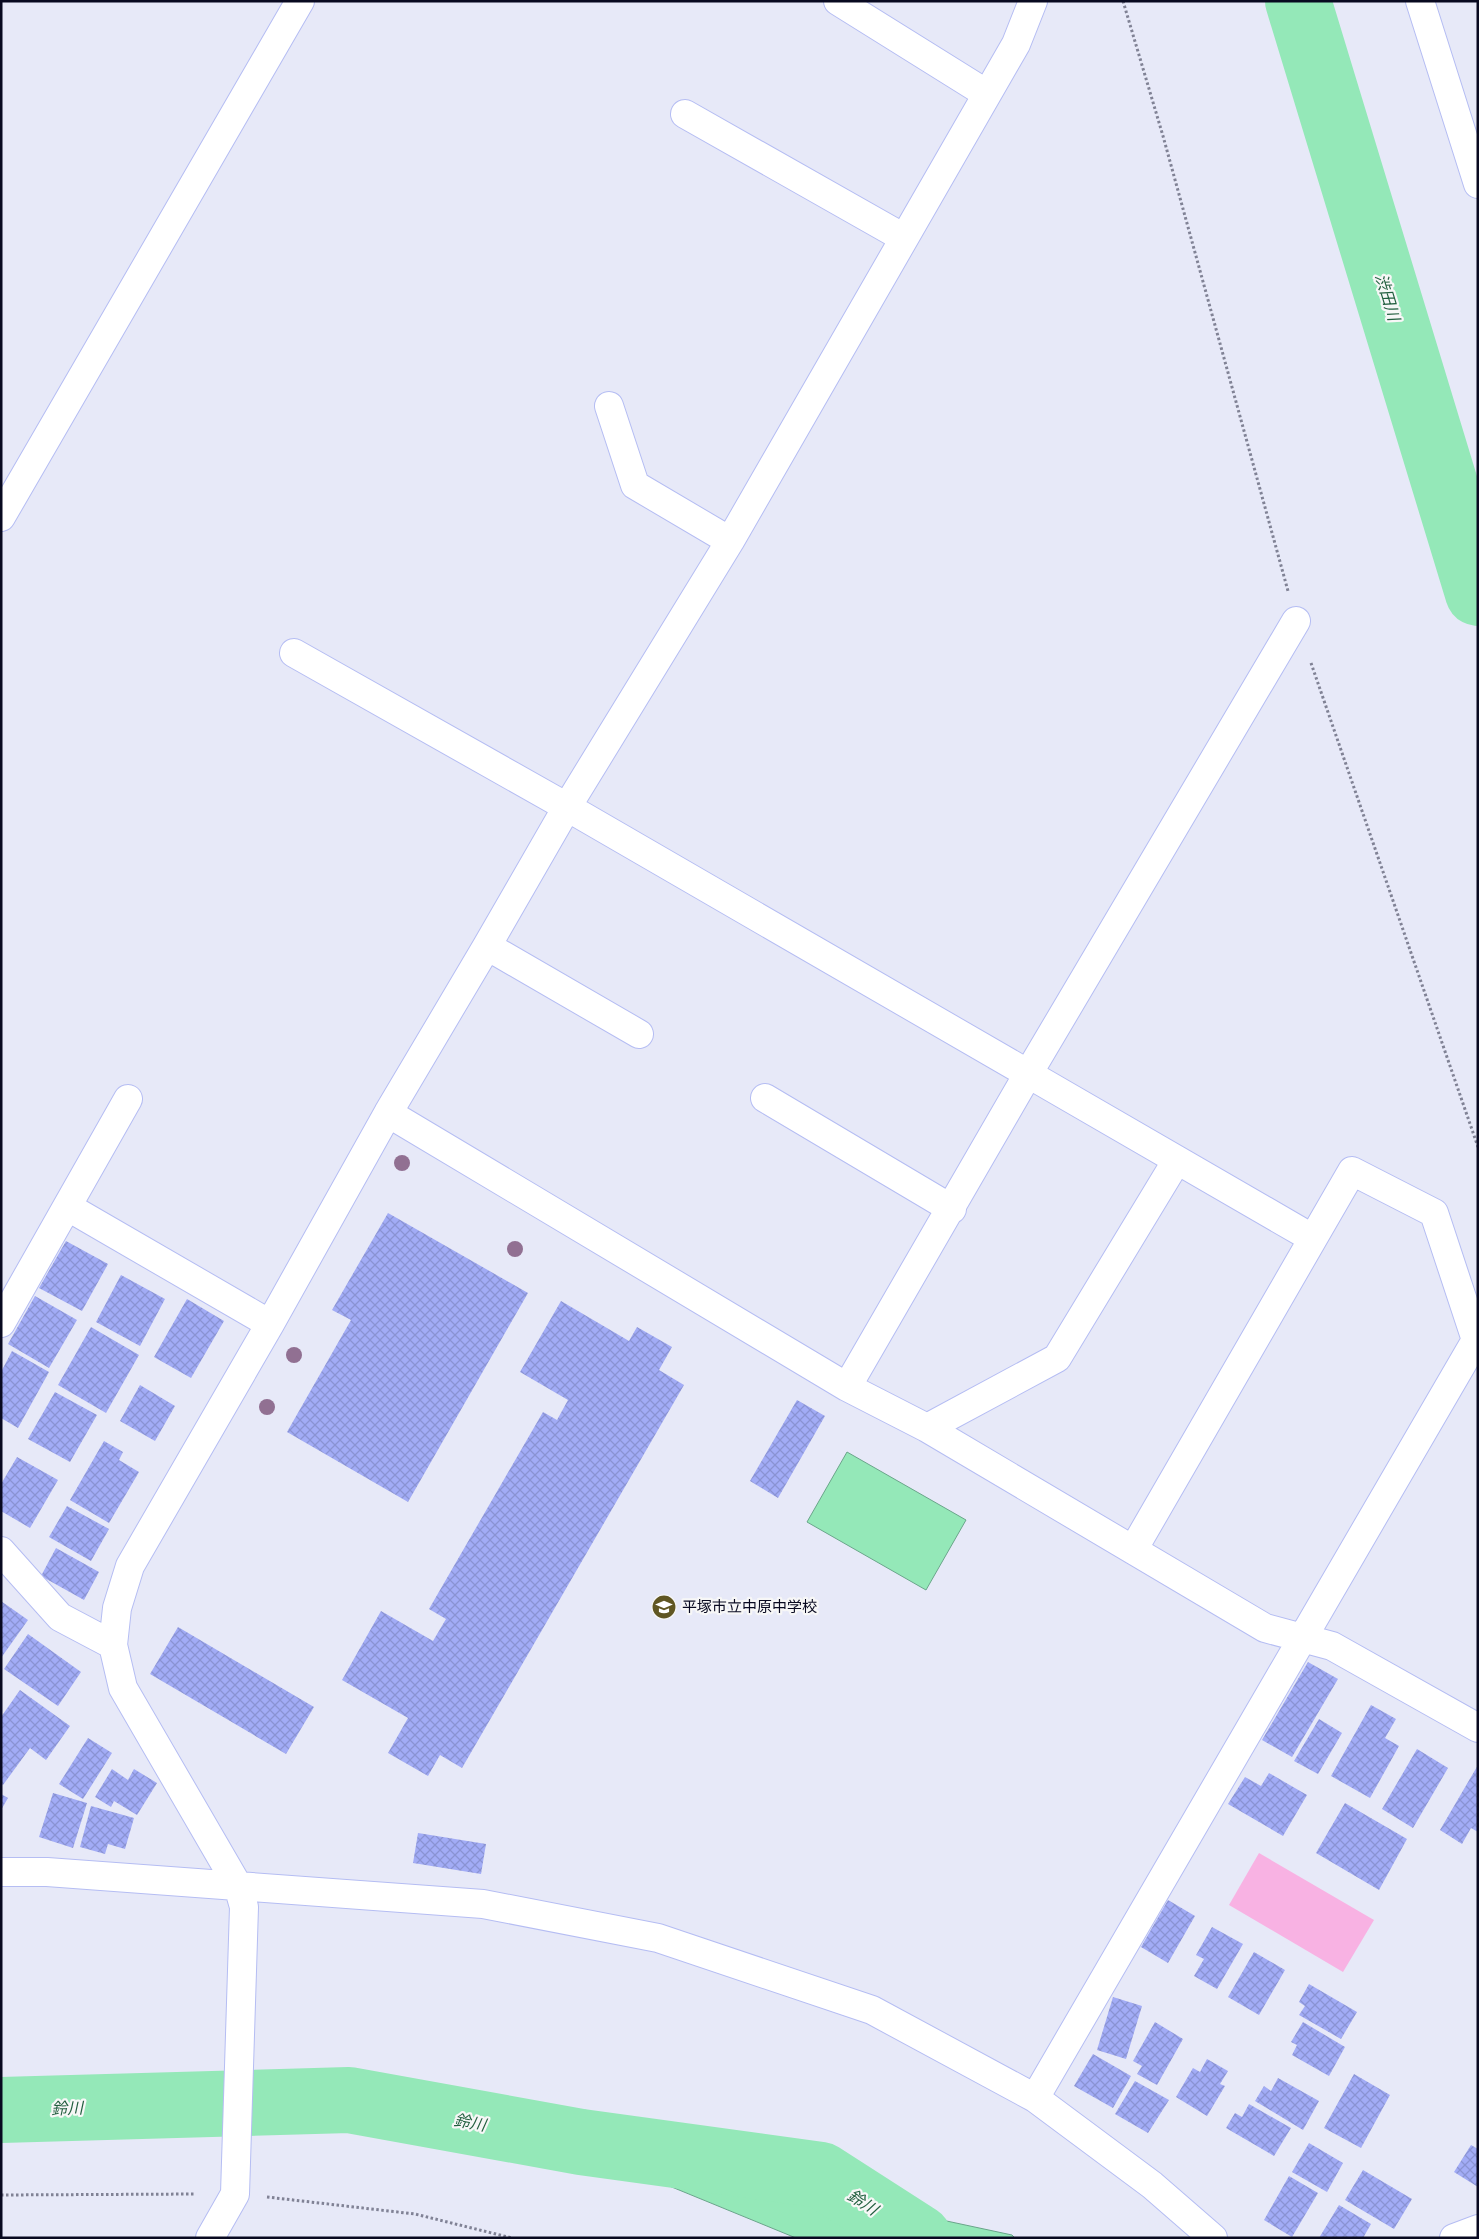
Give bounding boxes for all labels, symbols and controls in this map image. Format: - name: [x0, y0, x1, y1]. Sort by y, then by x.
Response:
- water label: 渋田川: [1370, 271, 1406, 325]
- school or university icon: 平塚市立中原中学校: [651, 1594, 677, 1620]
- place label: 平塚市立中原中学校: [682, 1596, 817, 1617]
- water label: 鈴川: [51, 2096, 85, 2121]
- water label: 鈴川: [452, 2108, 490, 2137]
- water label: 鈴川: [843, 2184, 884, 2222]

